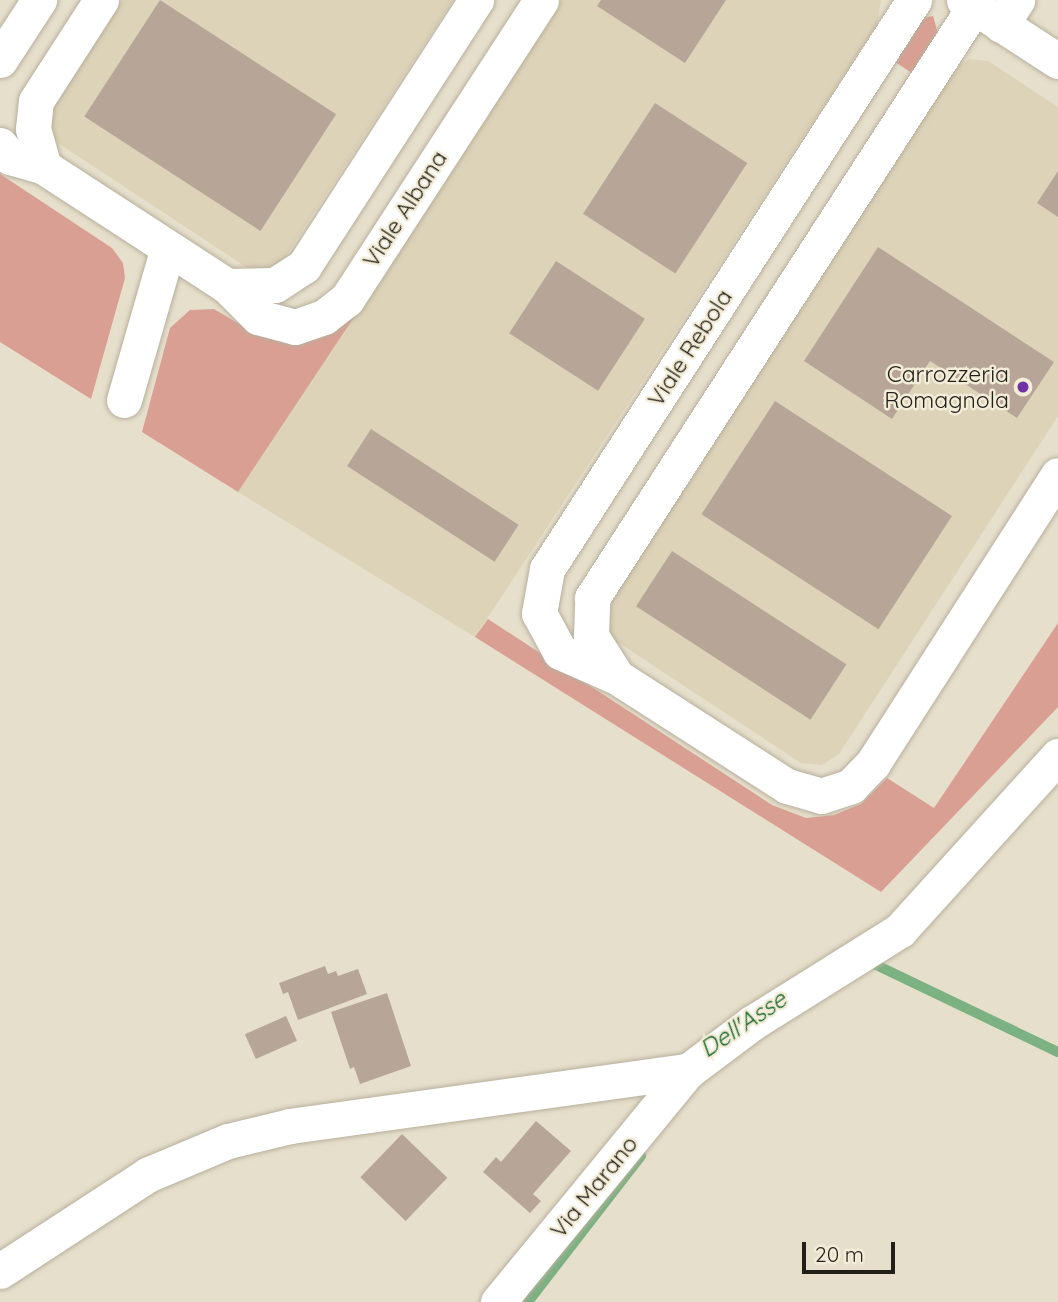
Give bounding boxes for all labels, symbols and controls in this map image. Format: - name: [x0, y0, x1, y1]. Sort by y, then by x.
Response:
- street label: Viale Albana: [357, 145, 453, 273]
- street label: Viale Rebola: [642, 284, 738, 412]
- place label: Carrozzeria Romagnola: [884, 360, 1009, 414]
- marker: Carrozzeria Romagnola: [1015, 379, 1031, 395]
- water label: Dell'Asse: [694, 985, 792, 1063]
- street label: Via Marano: [545, 1130, 643, 1244]
- scale bar: [806, 1228, 899, 1272]
- text: 20 m: [815, 1241, 864, 1267]

